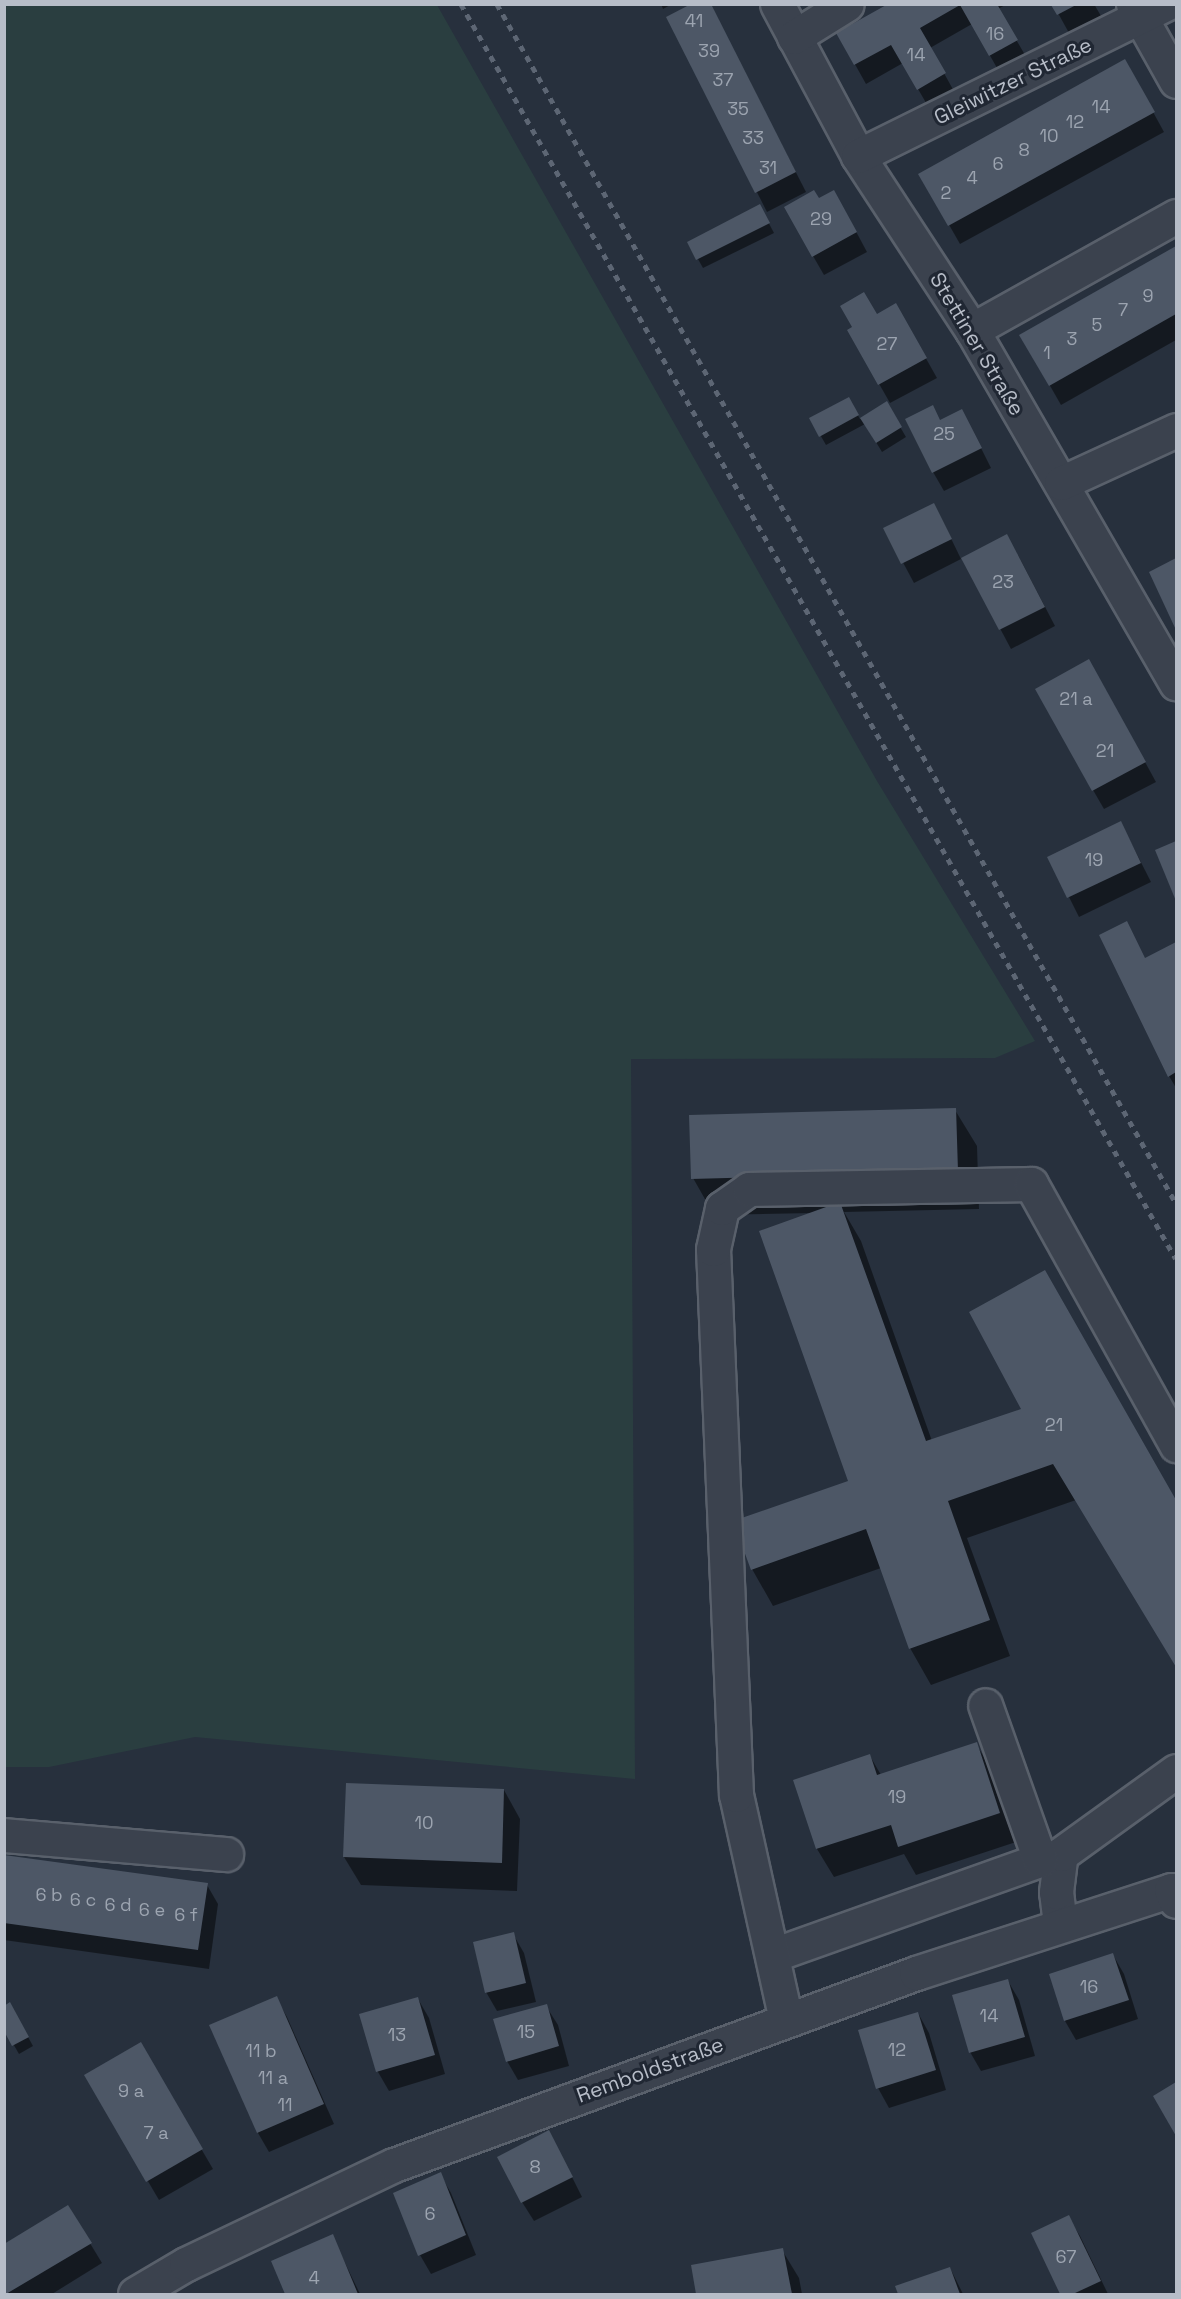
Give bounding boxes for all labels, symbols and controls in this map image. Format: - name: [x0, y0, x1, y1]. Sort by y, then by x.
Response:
- house number: 41: [685, 10, 703, 32]
- house number: 16: [986, 23, 1004, 45]
- street label: Gleiwitzer Straße: [930, 32, 1096, 130]
- house number: 39: [698, 40, 720, 62]
- house number: 14: [907, 44, 925, 66]
- house number: 37: [712, 69, 734, 91]
- house number: 14: [1092, 96, 1110, 118]
- house number: 35: [727, 98, 749, 120]
- house number: 12: [1066, 111, 1084, 133]
- house number: 10: [1039, 125, 1059, 147]
- house number: 33: [742, 127, 764, 149]
- house number: 8: [1018, 139, 1030, 161]
- house number: 6: [992, 153, 1004, 175]
- house number: 31: [759, 157, 777, 179]
- house number: 4: [966, 167, 978, 189]
- house number: 2: [941, 182, 951, 204]
- house number: 29: [810, 208, 832, 230]
- street label: Stettiner Straße: [924, 268, 1030, 420]
- house number: 9: [1142, 285, 1154, 307]
- house number: 7: [1118, 299, 1128, 321]
- house number: 5: [1092, 314, 1102, 336]
- house number: 3: [1067, 328, 1077, 350]
- house number: 27: [877, 333, 897, 355]
- house number: 1: [1043, 342, 1051, 364]
- house number: 25: [933, 423, 955, 445]
- house number: 23: [992, 571, 1014, 593]
- house number: 21 a: [1059, 688, 1093, 710]
- house number: 21: [1096, 740, 1114, 762]
- house number: 19: [1085, 849, 1103, 871]
- house number: 21: [1045, 1414, 1063, 1436]
- house number: 19: [888, 1786, 906, 1808]
- house number: 10: [414, 1812, 434, 1834]
- house number: 6 b: [35, 1884, 63, 1906]
- house number: 6 c: [70, 1889, 96, 1911]
- house number: 6 d: [104, 1894, 132, 1916]
- house number: 6 e: [139, 1899, 165, 1921]
- house number: 6 f: [174, 1904, 198, 1926]
- house number: 16: [1080, 1976, 1098, 1998]
- house number: 14: [980, 2005, 998, 2027]
- house number: 15: [517, 2021, 535, 2043]
- house number: 13: [388, 2024, 406, 2046]
- street label: Remboldstraße: [573, 2032, 727, 2108]
- house number: 12: [888, 2039, 906, 2061]
- house number: 11 b: [245, 2040, 277, 2062]
- house number: 11 a: [258, 2067, 288, 2089]
- house number: 9 a: [118, 2080, 144, 2102]
- house number: 11: [277, 2094, 293, 2116]
- house number: 7 a: [143, 2122, 169, 2144]
- house number: 8: [529, 2156, 541, 2178]
- house number: 6: [424, 2203, 436, 2225]
- house number: 67: [1056, 2246, 1076, 2268]
- house number: 4: [308, 2267, 320, 2289]

